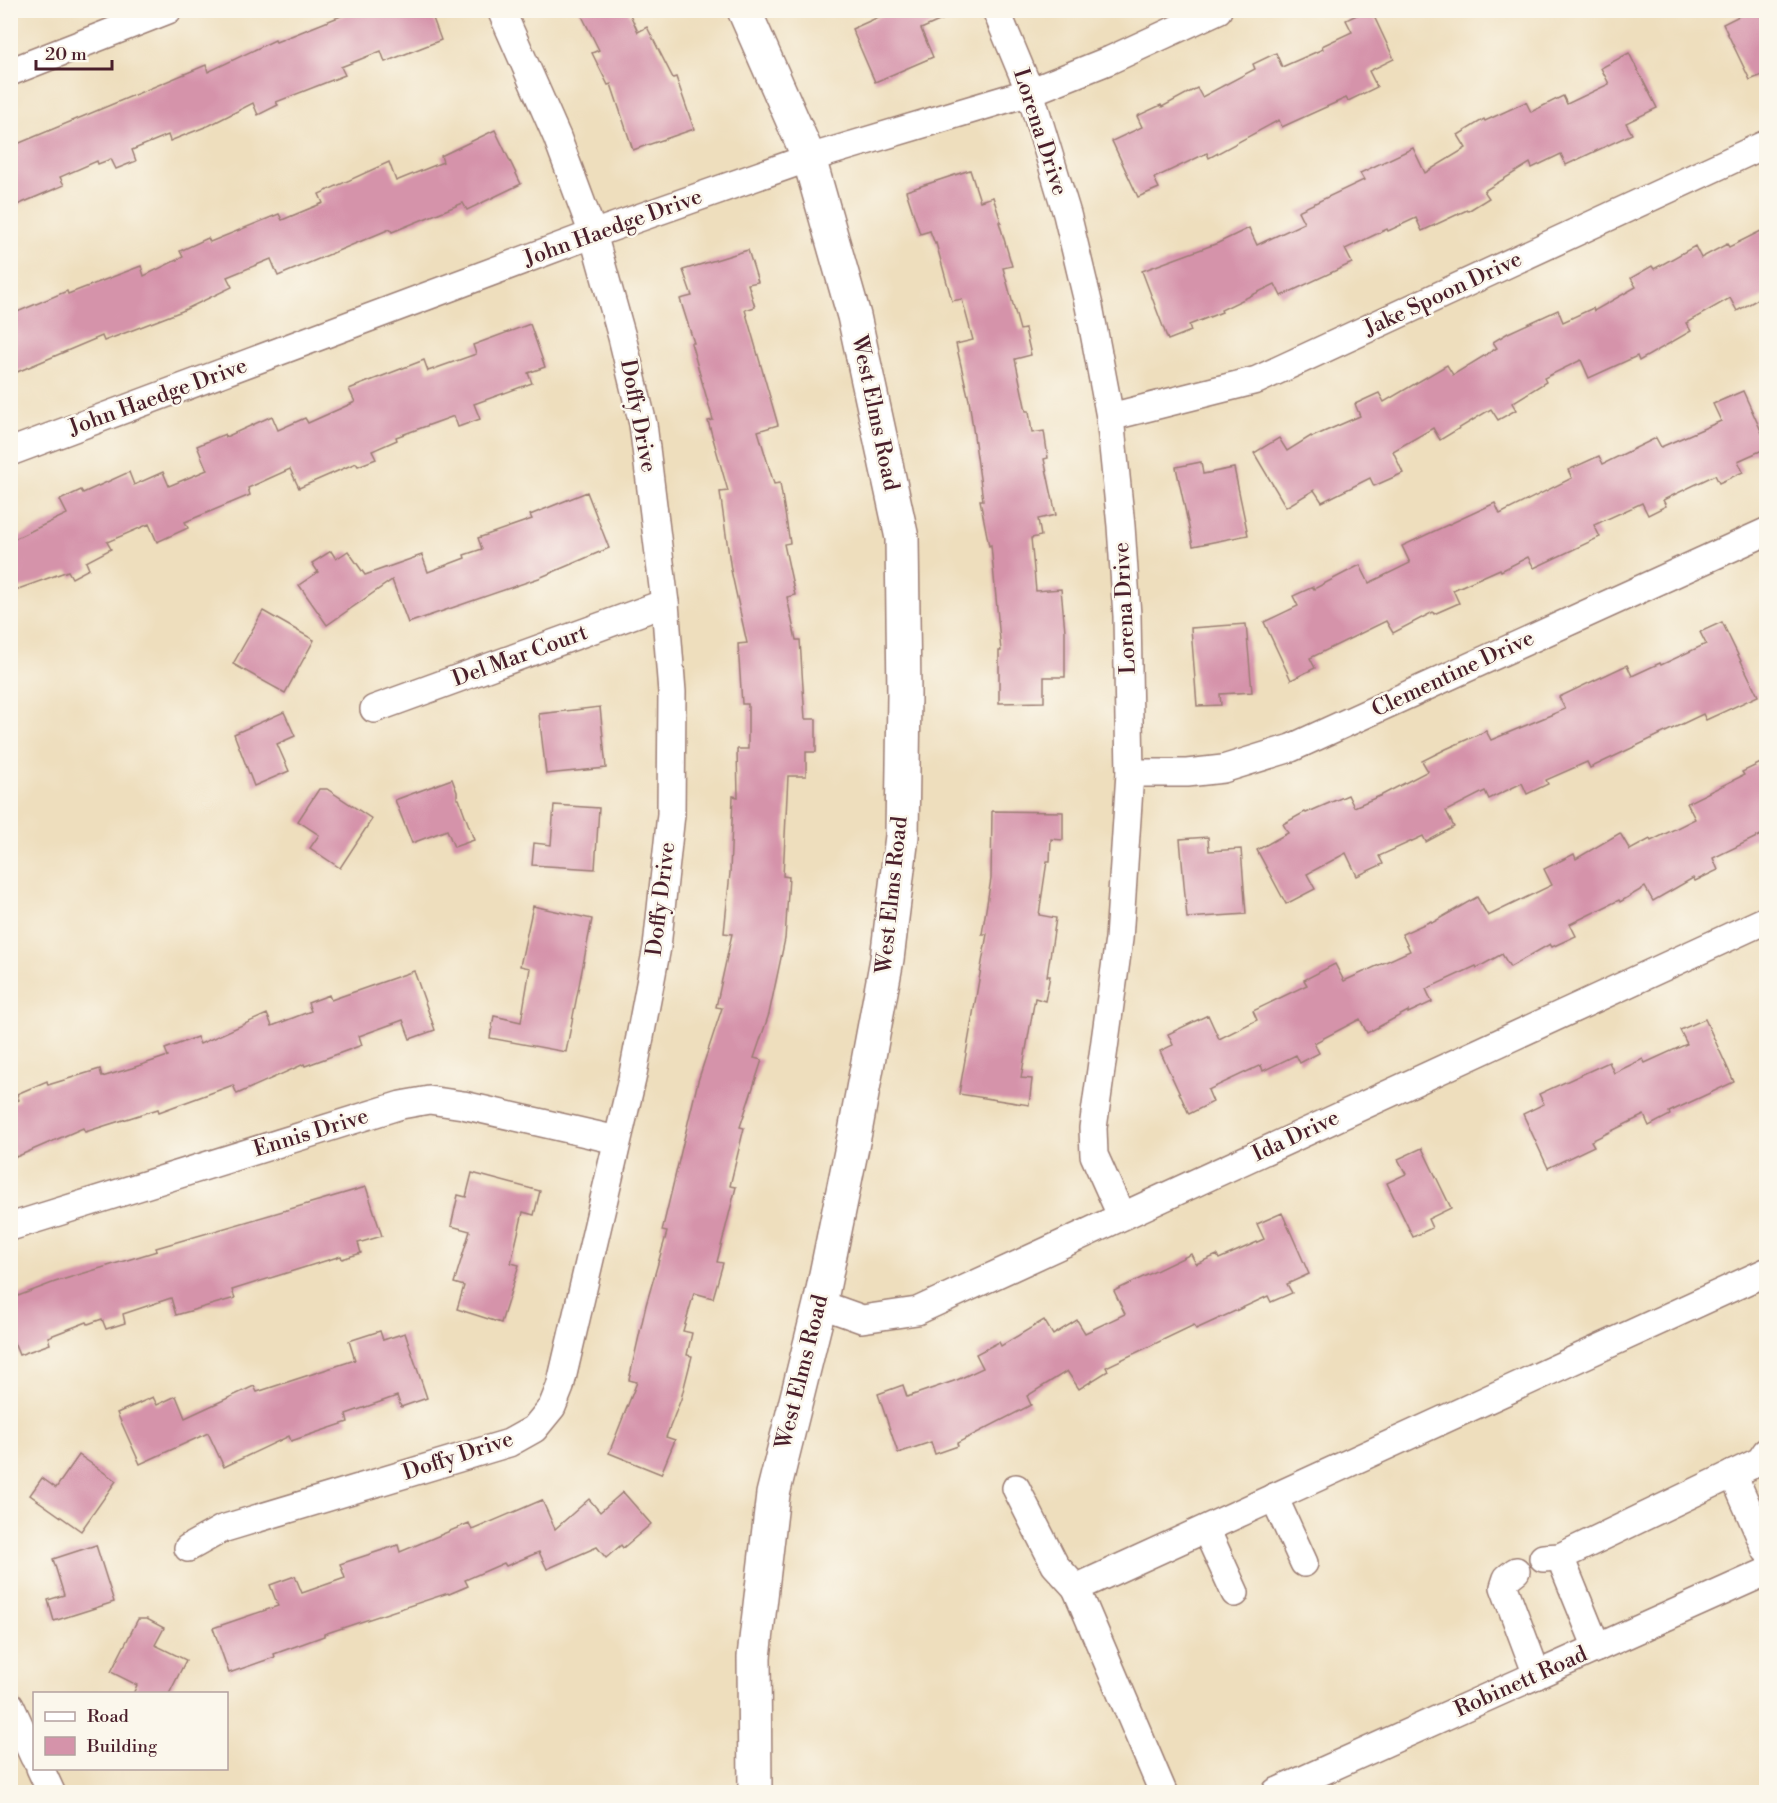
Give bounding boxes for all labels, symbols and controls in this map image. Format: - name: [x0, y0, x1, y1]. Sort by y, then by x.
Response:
- scale bar: [36, 33, 112, 71]
- text: 20 m: [45, 43, 87, 66]
- street label: Lorena Drive: [1007, 65, 1073, 199]
- street label: John Haedge Drive: [519, 183, 706, 273]
- street label: Jake Spoon Drive: [1359, 246, 1526, 343]
- street label: West Elms Road: [845, 332, 905, 494]
- street label: John Haedge Drive: [64, 352, 251, 442]
- street label: Doffy Drive: [614, 357, 662, 475]
- street label: Lorena Drive: [1108, 541, 1142, 675]
- street label: Del Mar Court: [449, 619, 591, 693]
- street label: Clementine Drive: [1368, 625, 1538, 723]
- street label: West Elms Road: [870, 815, 914, 976]
- street label: Doffy Drive: [641, 841, 681, 957]
- street label: Ennis Drive: [250, 1103, 372, 1163]
- street label: Ida Drive: [1248, 1104, 1344, 1168]
- street label: West Elms Road: [770, 1292, 834, 1453]
- street label: Doffy Drive: [399, 1425, 517, 1487]
- street label: Robinett Road: [1450, 1640, 1592, 1723]
- legend: [33, 1692, 228, 1770]
- text: Road: [87, 1705, 130, 1728]
- text: Building: [86, 1735, 158, 1758]

